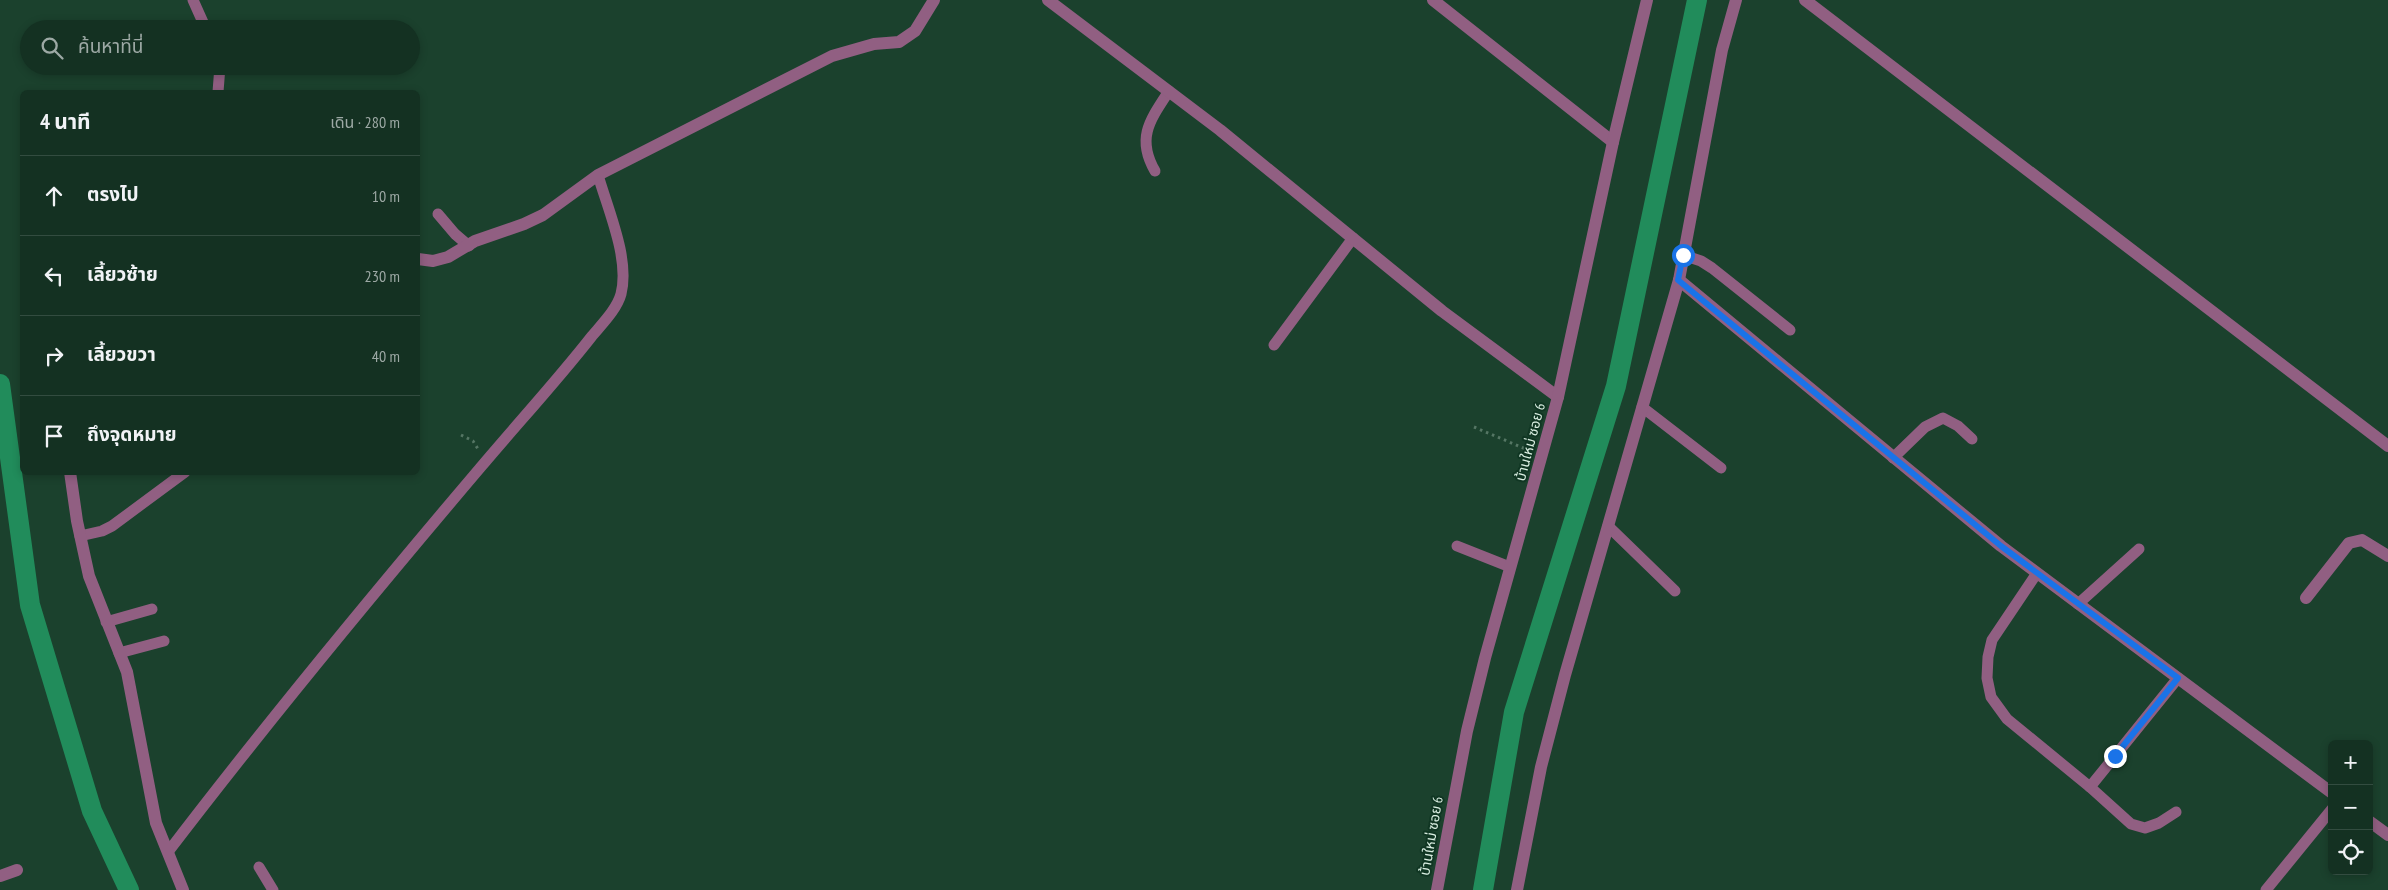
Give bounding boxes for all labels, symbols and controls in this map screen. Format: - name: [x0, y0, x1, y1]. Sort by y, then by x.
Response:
- search box: [20, 20, 420, 75]
- icon: search: [38, 34, 66, 62]
- text: ค้นหาที่นี่: [78, 34, 143, 58]
- text: 4 นาที: [40, 108, 91, 135]
- text: เดิน · 280 m: [330, 112, 400, 132]
- icon: ahead: [40, 182, 68, 210]
- text: ตรงไป: [87, 182, 139, 206]
- text: 10 m: [372, 186, 400, 206]
- route start: [1672, 244, 1695, 267]
- icon: left: [40, 262, 68, 290]
- text: เลี้ยวซ้าย: [87, 262, 158, 286]
- text: 230 m: [365, 266, 400, 286]
- icon: right: [40, 342, 68, 370]
- text: เลี้ยวขวา: [87, 342, 156, 366]
- text: 40 m: [372, 346, 400, 366]
- street label: บ้านใหม่ ซอย 6: [1511, 401, 1549, 483]
- icon: arrive: [40, 422, 68, 450]
- text: ถึงจุดหมาย: [87, 422, 177, 446]
- map controls: [2328, 740, 2373, 875]
- button: +: [2328, 740, 2373, 785]
- route end: [2104, 745, 2127, 768]
- button: −: [2328, 785, 2373, 830]
- street label: บ้านใหม่ ซอย 6: [1415, 795, 1447, 877]
- button: locate: [2328, 830, 2373, 875]

